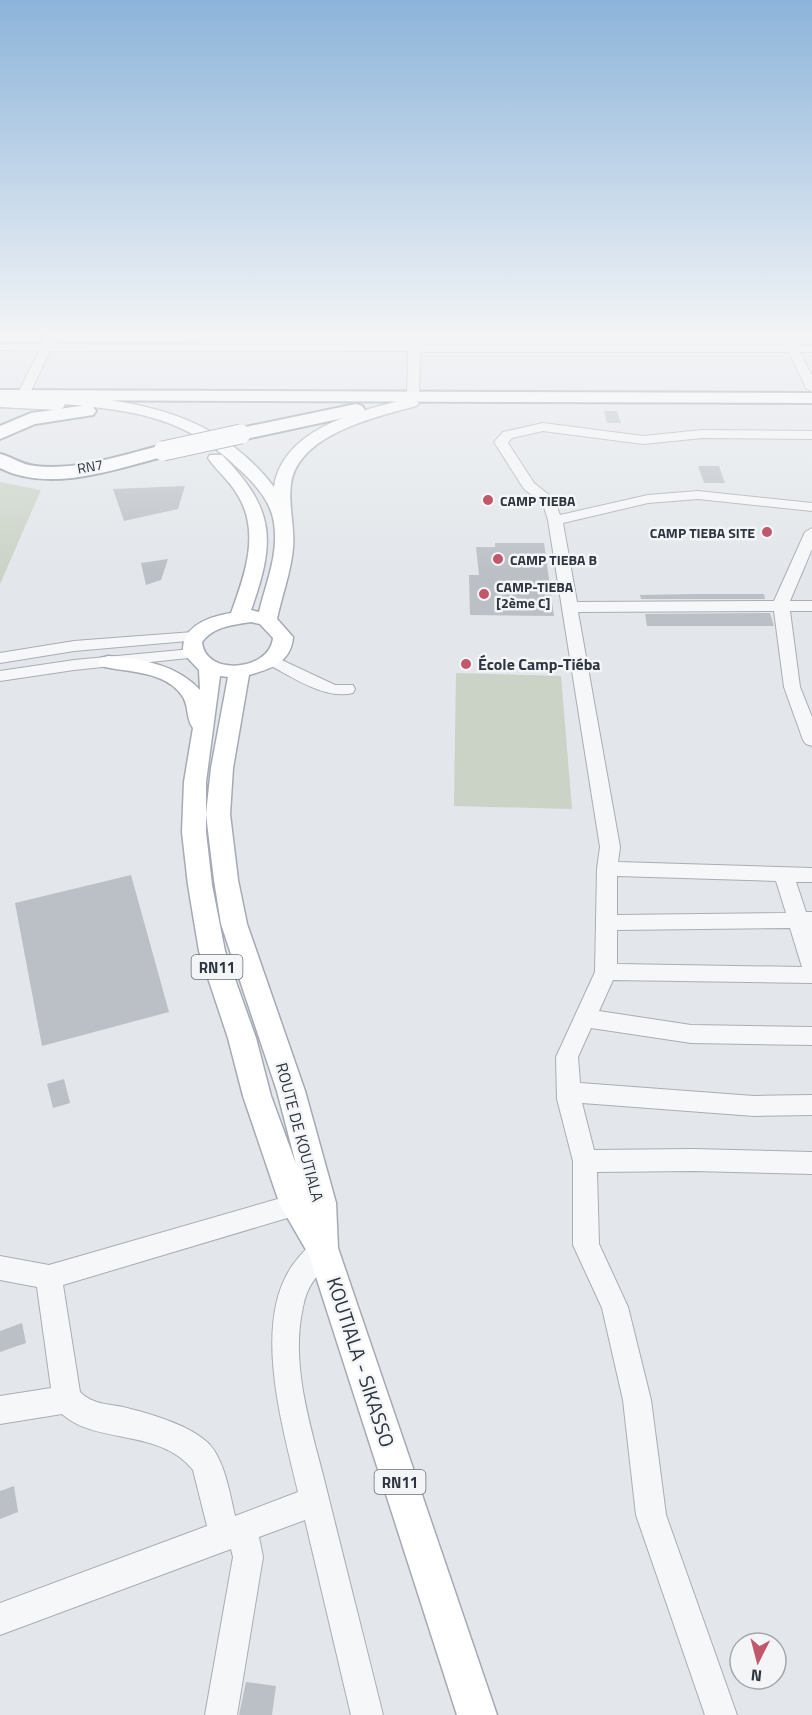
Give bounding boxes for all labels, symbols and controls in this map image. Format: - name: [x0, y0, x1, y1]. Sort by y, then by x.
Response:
- street label: RN7: [75, 453, 105, 479]
- place label: CAMP TIEBA: [500, 490, 576, 511]
- marker: CAMP TIEBA: [481, 493, 495, 507]
- place label: CAMP TIEBA SITE: [650, 522, 755, 543]
- marker: CAMP TIEBA SITE: [760, 525, 774, 539]
- place label: CAMP TIEBA B: [510, 549, 597, 570]
- marker: CAMP TIEBA B: [491, 552, 505, 566]
- place label: CAMP-TIEBA [2ème C]: [496, 576, 574, 613]
- marker: CAMP-TIEBA [2ème C]: [477, 587, 491, 601]
- place label: École Camp-Tiéba: [478, 652, 601, 676]
- marker: École Camp-Tiéba: [459, 657, 473, 671]
- road number: RN11: [192, 955, 242, 979]
- street label: ROUTE DE KOUTIALA: [270, 1060, 330, 1205]
- street label: KOUTIALA - SIKASSO: [319, 1273, 403, 1451]
- road number: RN11: [374, 1470, 426, 1494]
- north arrow: [728, 1631, 788, 1691]
- text: N: [750, 1663, 763, 1688]

